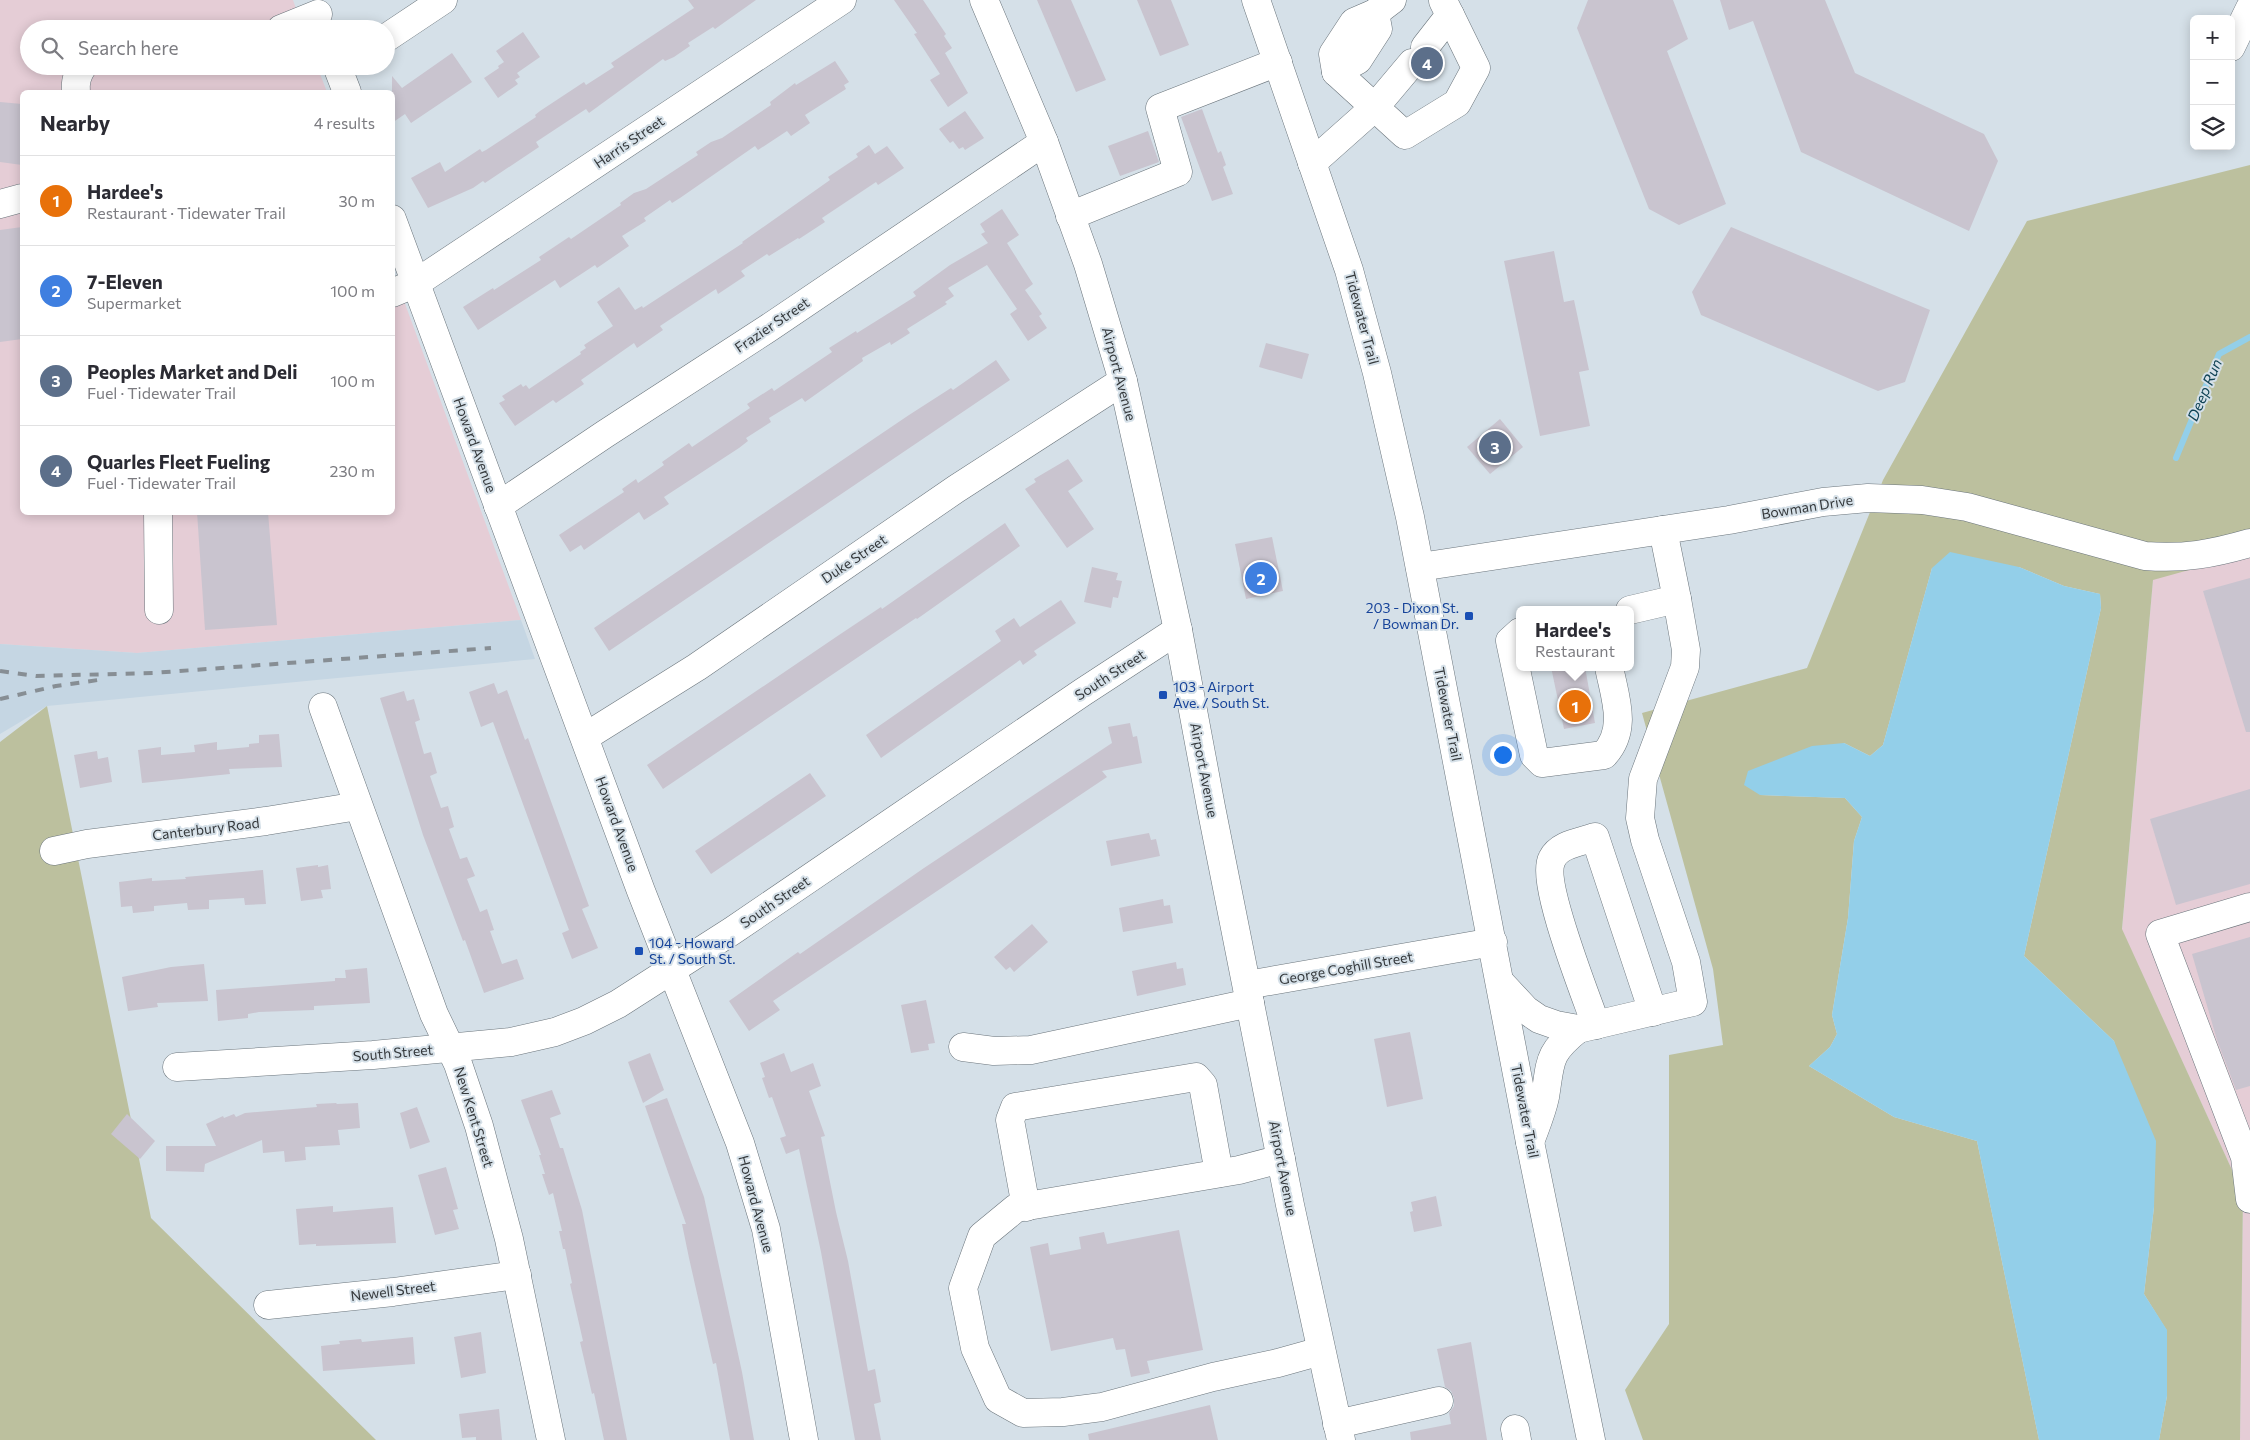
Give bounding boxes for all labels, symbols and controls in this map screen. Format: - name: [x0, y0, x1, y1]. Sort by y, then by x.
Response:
- map controls: [2190, 15, 2235, 150]
- button: +: [2190, 15, 2235, 60]
- search box: [20, 20, 395, 75]
- icon: search: [38, 34, 66, 62]
- text: Search here: [78, 36, 178, 59]
- pin: 4: [1411, 44, 1443, 82]
- button: −: [2190, 60, 2235, 105]
- button: layers: [2190, 105, 2235, 150]
- text: Nearby: [40, 110, 110, 135]
- street label: Harris Street: [590, 112, 667, 171]
- text: 4 results: [314, 113, 375, 132]
- text: Hardee's: [87, 180, 163, 203]
- text: 1: [52, 191, 60, 210]
- text: 30 m: [338, 191, 375, 210]
- text: Restaurant · Tidewater Trail: [87, 203, 286, 222]
- text: 7-Eleven: [87, 270, 163, 293]
- street label: Tidewater Trail: [1342, 270, 1383, 366]
- text: 2: [51, 281, 61, 300]
- text: 100 m: [330, 281, 375, 300]
- text: Supermarket: [87, 293, 182, 312]
- street label: Frazier Street: [731, 293, 812, 356]
- street label: Airport Avenue: [1099, 325, 1140, 423]
- water label: Deep Run: [2183, 356, 2225, 423]
- text: Peoples Market and Deli: [87, 360, 297, 383]
- text: 3: [51, 371, 61, 390]
- text: 100 m: [330, 371, 375, 390]
- text: Fuel · Tidewater Trail: [87, 383, 236, 402]
- street label: Howard Avenue: [450, 395, 501, 495]
- pin: 3: [1479, 428, 1511, 466]
- text: Quarles Fleet Fueling: [87, 450, 270, 473]
- text: 4: [51, 461, 61, 480]
- text: 230 m: [330, 461, 375, 480]
- text: Fuel · Tidewater Trail: [87, 473, 236, 492]
- street label: Bowman Drive: [1760, 491, 1854, 522]
- street label: Duke Street: [818, 530, 890, 587]
- pin: 2: [1245, 559, 1277, 597]
- place label: 203 - Dixon St. / Bowman Dr.: [1366, 599, 1459, 632]
- popup: [1516, 606, 1634, 671]
- marker: 203 - Dixon St. / Bowman Dr.: [1463, 610, 1475, 622]
- text: Hardee's: [1535, 618, 1611, 641]
- text: Restaurant: [1535, 641, 1615, 660]
- street label: South Street: [1071, 645, 1148, 704]
- street label: Tidewater Trail: [1431, 666, 1466, 762]
- place label: 103 - Airport Ave. / South St.: [1173, 678, 1269, 711]
- pin: 1: [1559, 687, 1591, 725]
- marker: 103 - Airport Ave. / South St.: [1157, 689, 1169, 701]
- street label: Airport Avenue: [1187, 721, 1222, 819]
- your location: [1490, 742, 1516, 768]
- street label: Howard Avenue: [592, 774, 643, 874]
- street label: Canterbury Road: [151, 813, 261, 844]
- street label: South Street: [737, 872, 813, 931]
- place label: 104 - Howard St. / South St.: [649, 934, 736, 967]
- marker: 104 - Howard St. / South St.: [633, 945, 645, 957]
- street label: George Coghill Street: [1278, 947, 1414, 988]
- street label: South Street: [352, 1041, 434, 1064]
- street label: Tidewater Trail: [1508, 1063, 1543, 1159]
- street label: New Kent Street: [451, 1065, 498, 1169]
- street label: Airport Avenue: [1266, 1119, 1301, 1217]
- street label: Howard Avenue: [735, 1153, 778, 1254]
- street label: Newell Street: [349, 1277, 437, 1304]

